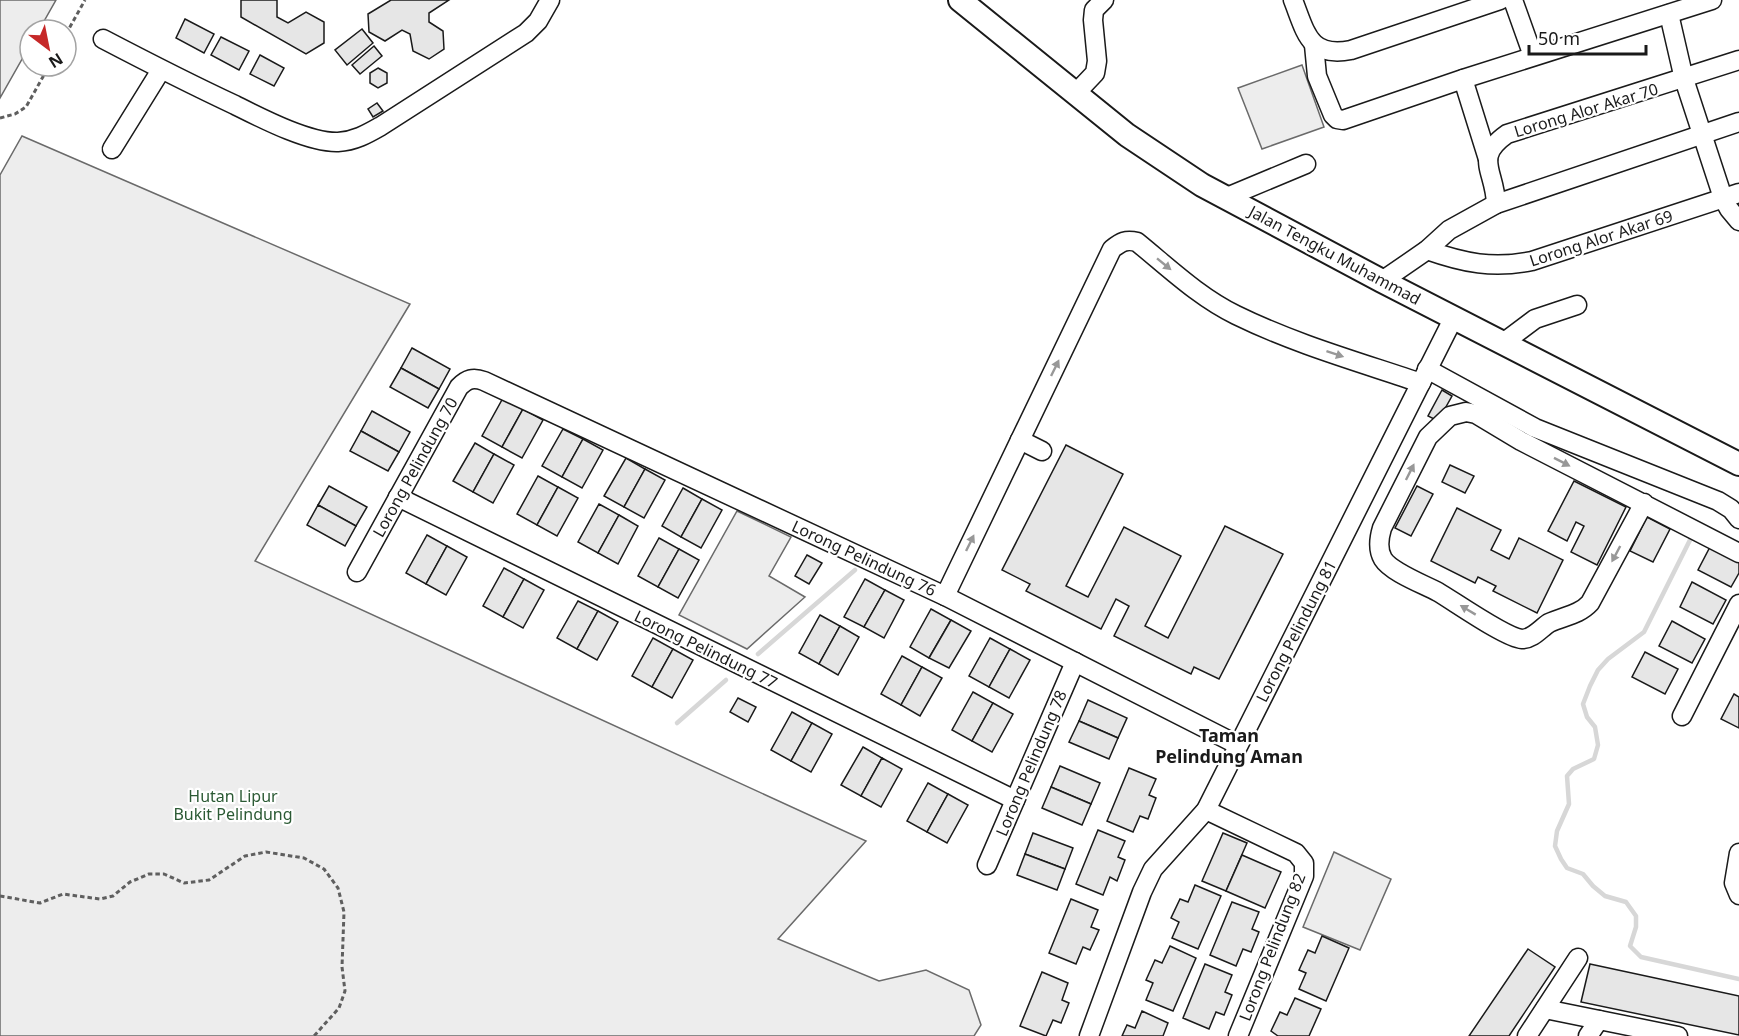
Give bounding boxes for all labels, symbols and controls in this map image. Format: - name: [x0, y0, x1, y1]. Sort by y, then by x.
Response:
- north arrow: [18, 18, 78, 78]
- scale bar: [1529, 18, 1646, 56]
- text: 50 m: [1538, 26, 1580, 50]
- text: N: [45, 48, 67, 73]
- street label: Lorong Alor Akar 70: [1511, 78, 1661, 142]
- street label: Jalan Tengku Muhammad: [1243, 199, 1425, 310]
- street label: Lorong Alor Akar 69: [1526, 204, 1676, 272]
- one-way arrow: [1156, 257, 1171, 270]
- one-way arrow: [1326, 350, 1344, 360]
- one-way arrow: [1050, 359, 1059, 376]
- street label: Lorong Pelindung 70: [367, 393, 463, 541]
- one-way arrow: [1553, 457, 1571, 467]
- one-way arrow: [1405, 463, 1415, 480]
- street label: Lorong Pelindung 76: [788, 515, 940, 601]
- one-way arrow: [966, 535, 975, 552]
- one-way arrow: [1611, 546, 1621, 563]
- street label: Lorong Pelindung 81: [1251, 556, 1341, 706]
- street label: Lorong Pelindung 77: [631, 605, 781, 693]
- one-way arrow: [1460, 605, 1476, 616]
- street label: Lorong Pelindung 78: [990, 687, 1072, 839]
- district label: Taman Pelindung Aman: [1155, 723, 1303, 768]
- park label: Hutan Lipur Bukit Pelindung: [173, 785, 293, 825]
- street label: Lorong Pelindung 82: [1234, 870, 1310, 1024]

